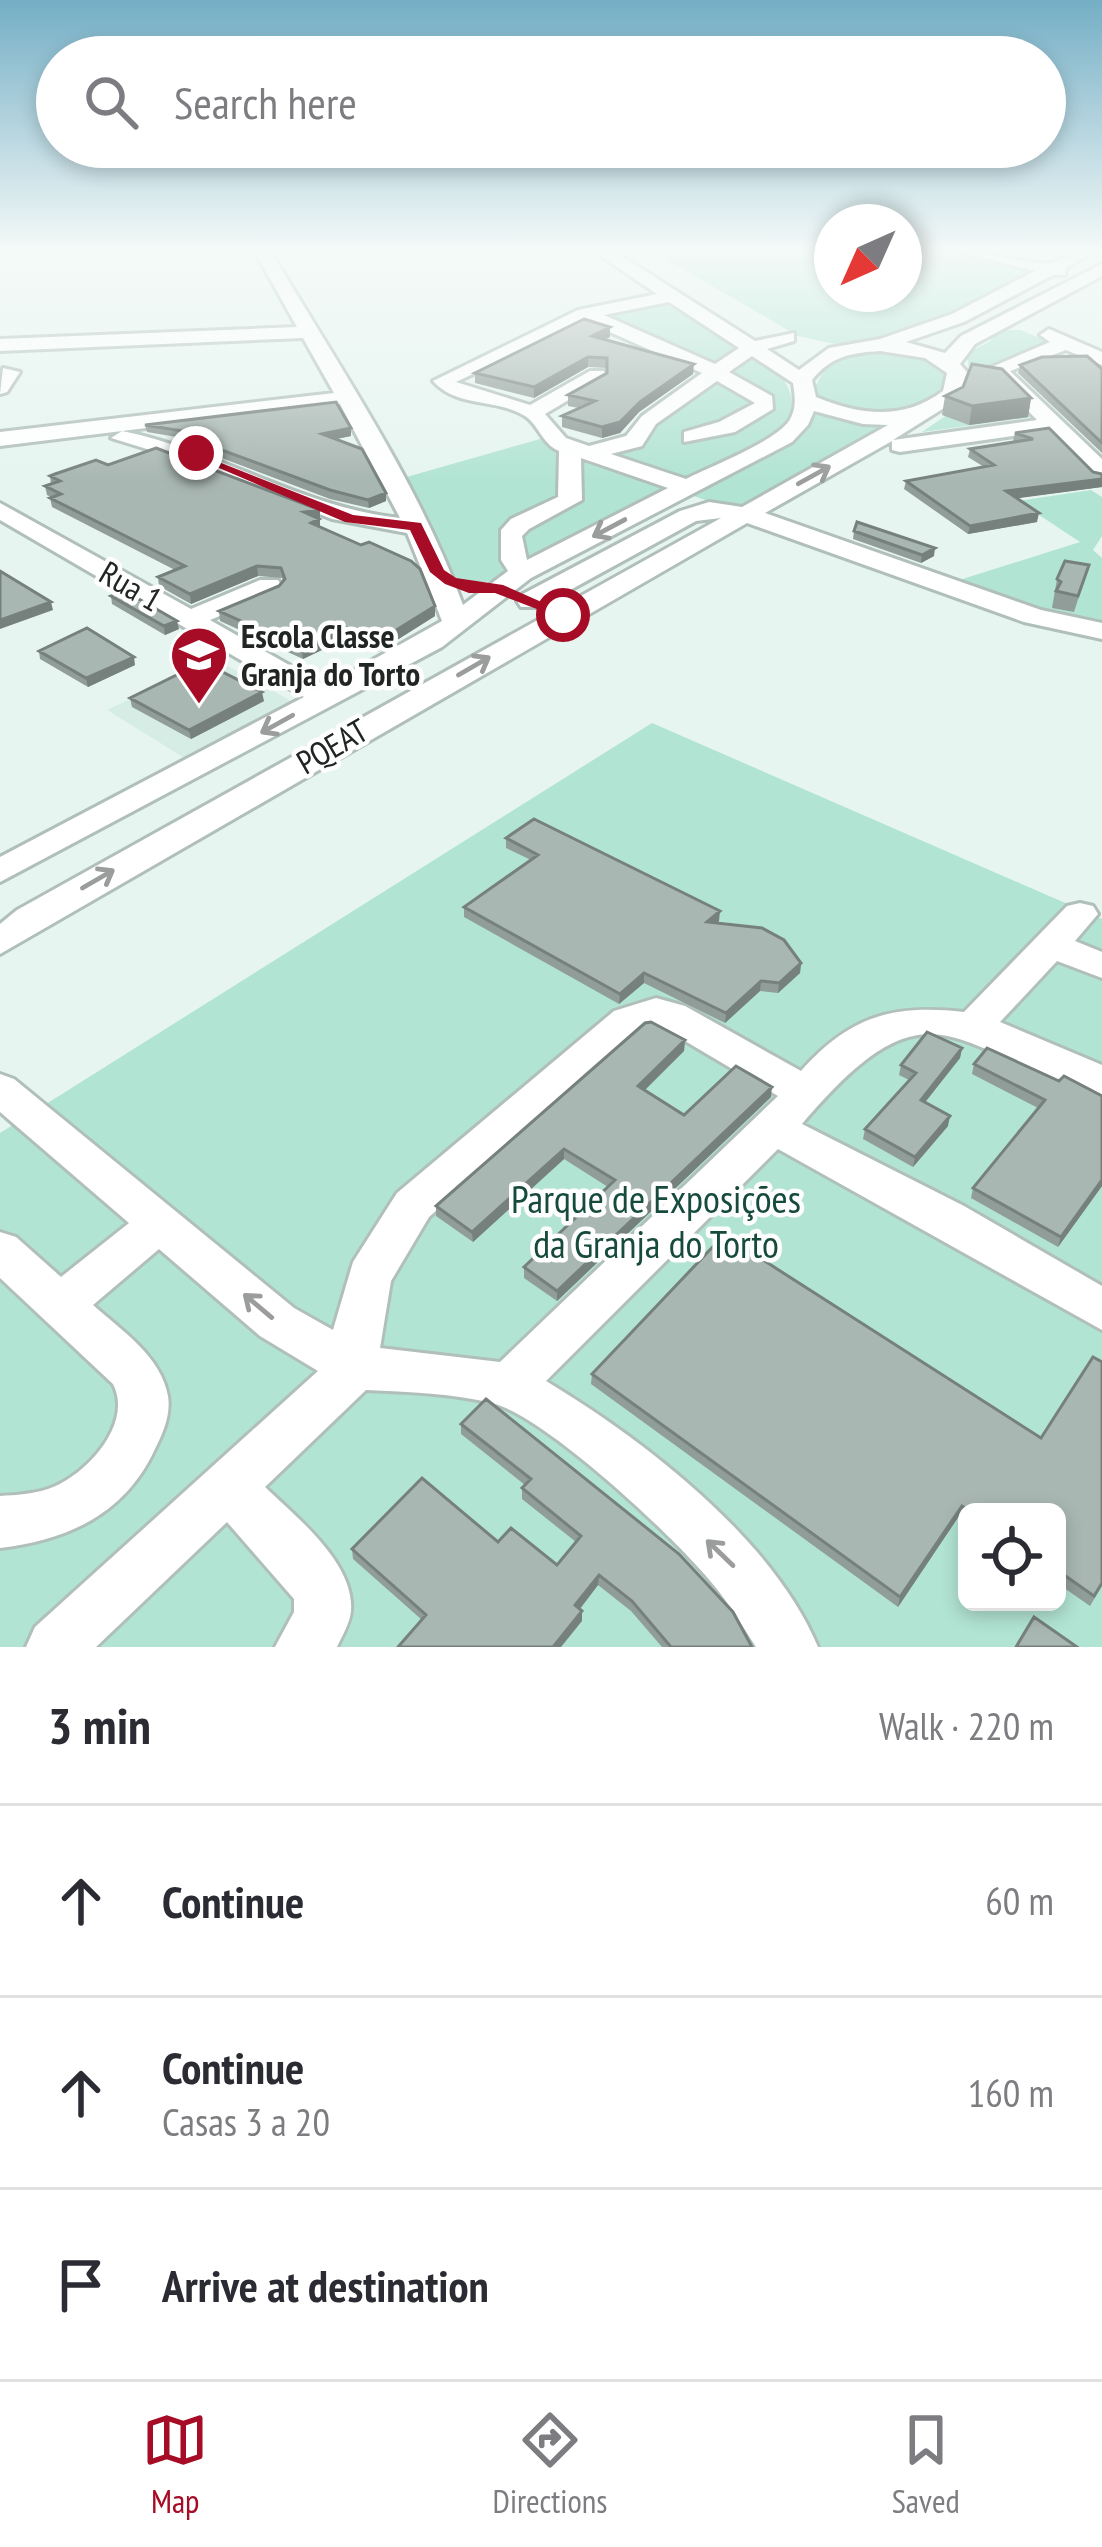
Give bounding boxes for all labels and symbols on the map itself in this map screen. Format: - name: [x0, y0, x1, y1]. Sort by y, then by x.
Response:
- north arrow: [814, 204, 922, 312]
- route end: [169, 426, 223, 480]
- one-way arrow: [796, 463, 831, 486]
- one-way arrow: [592, 517, 627, 540]
- street label: Rua 1: [92, 551, 170, 620]
- route start: [536, 588, 590, 642]
- place label: Escola Classe Granja do Torto: [241, 614, 420, 695]
- school or university icon: Escola Classe Granja do Torto: [168, 624, 230, 706]
- one-way arrow: [456, 653, 491, 677]
- street label: PQEAT: [288, 708, 375, 783]
- one-way arrow: [261, 713, 296, 736]
- one-way arrow: [80, 867, 115, 890]
- park label: Parque de Exposições da Granja do Torto: [511, 1173, 801, 1269]
- one-way arrow: [243, 1292, 274, 1320]
- one-way arrow: [706, 1539, 735, 1568]

